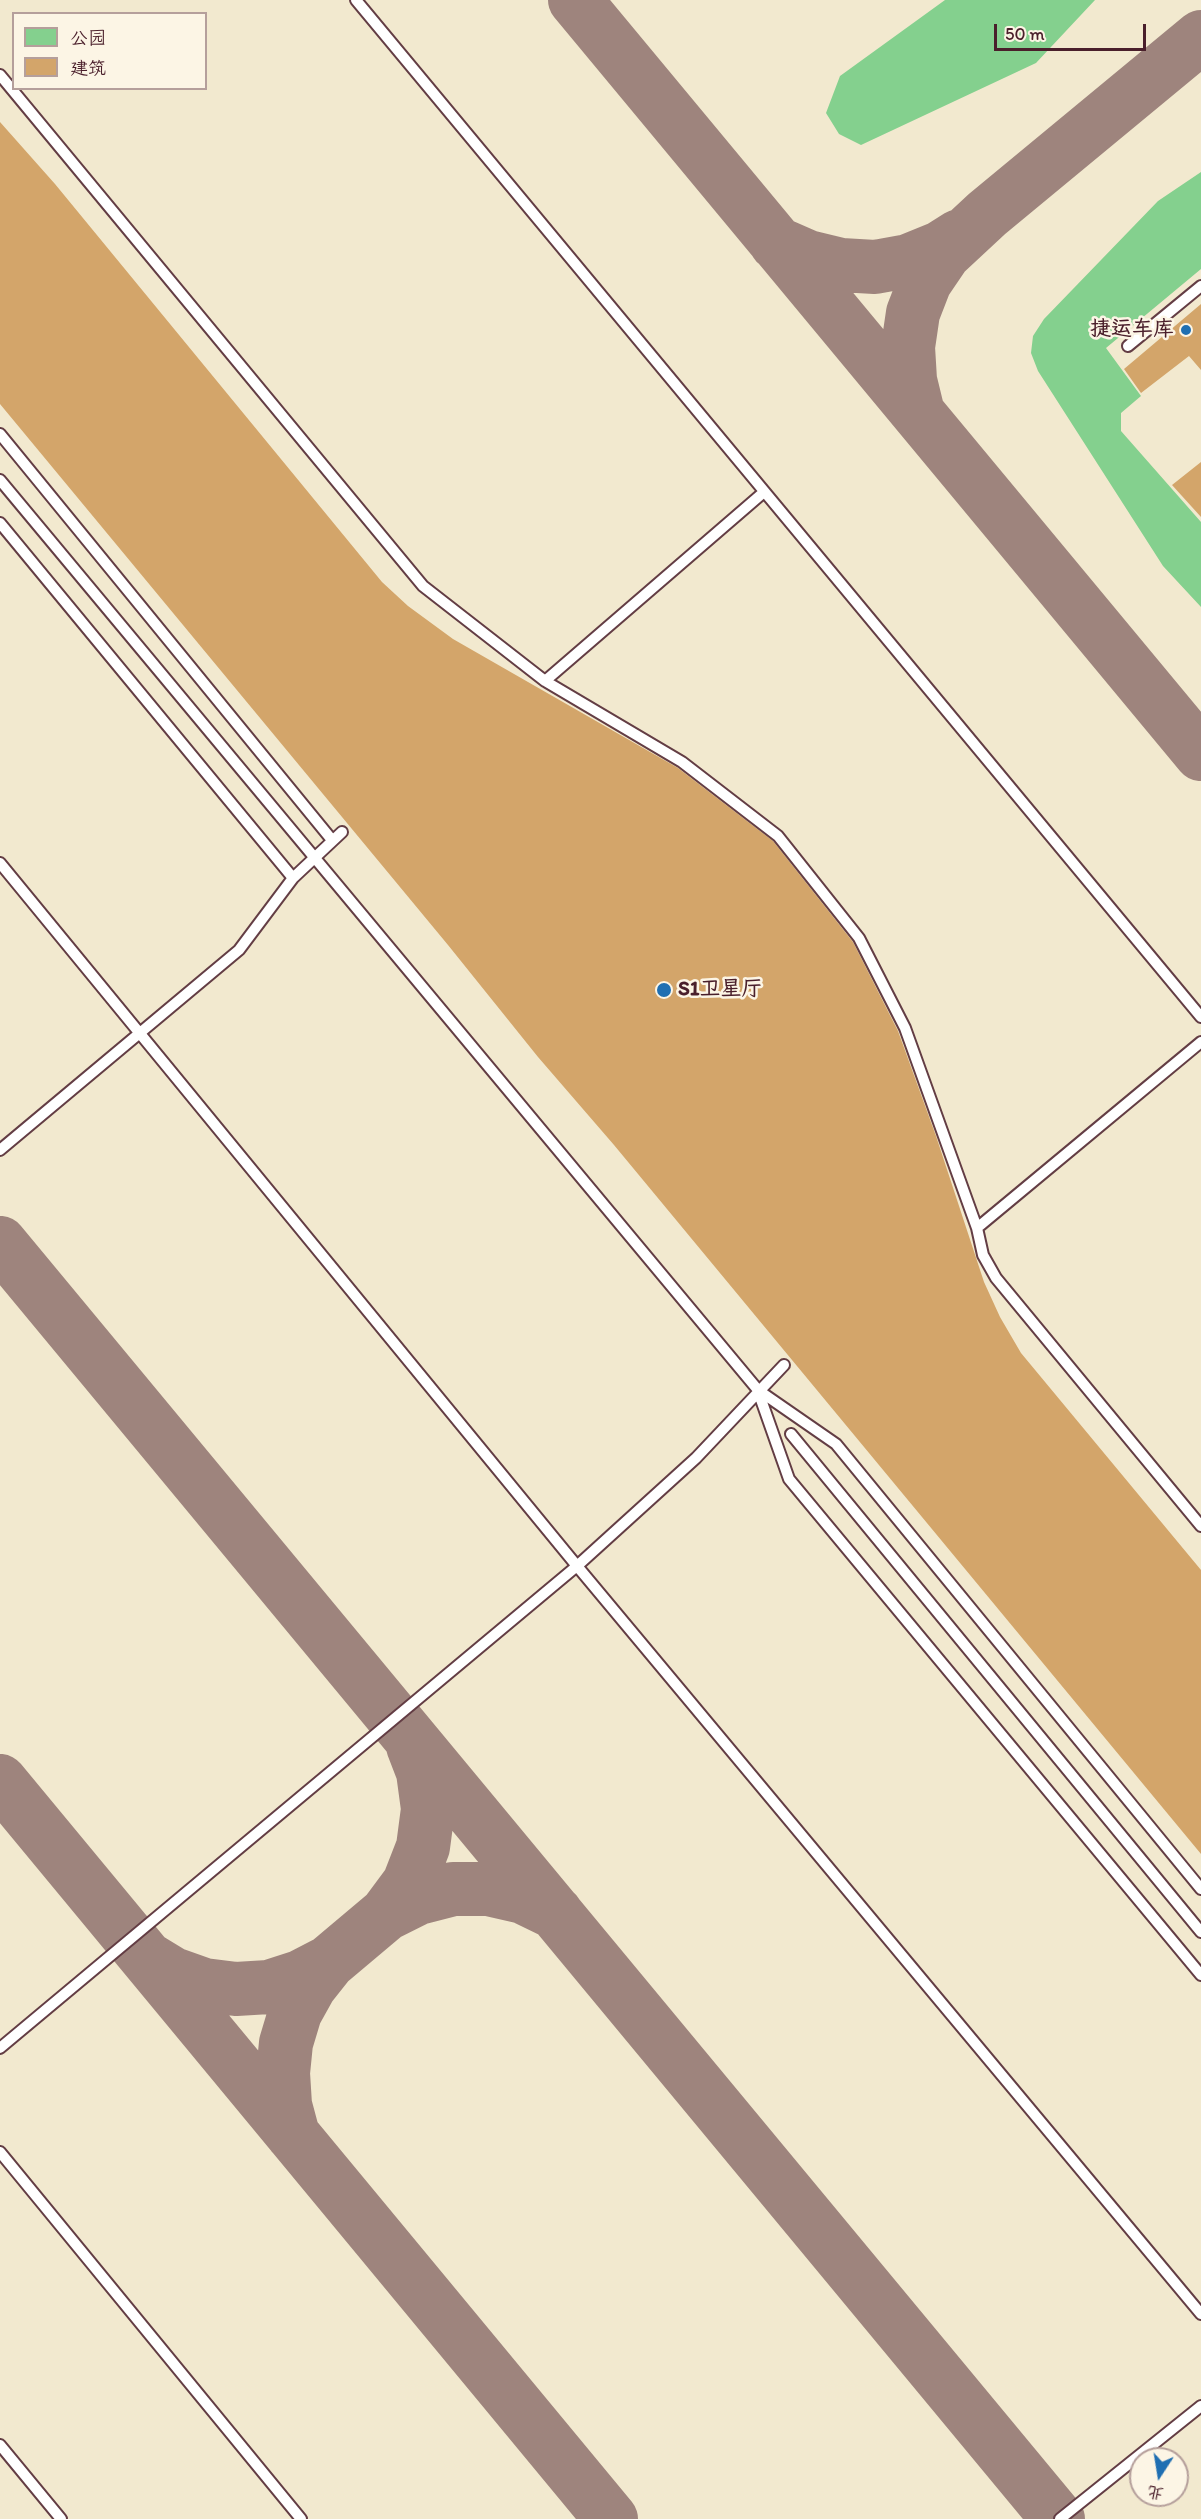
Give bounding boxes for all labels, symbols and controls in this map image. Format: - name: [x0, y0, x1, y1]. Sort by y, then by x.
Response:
- legend: [12, 12, 207, 90]
- scale bar: [997, 12, 1148, 50]
- text: 50 m: [1005, 23, 1045, 45]
- text: 公园: [70, 27, 106, 49]
- text: 建筑: [70, 57, 106, 79]
- place label: 捷运车库: [1090, 317, 1174, 343]
- marker: 捷运车库: [1179, 323, 1193, 337]
- place label: S1卫星厅: [678, 977, 763, 1003]
- marker: S1卫星厅: [655, 981, 673, 999]
- north arrow: [1129, 2447, 1189, 2507]
- text: 北: [1146, 2482, 1165, 2504]

